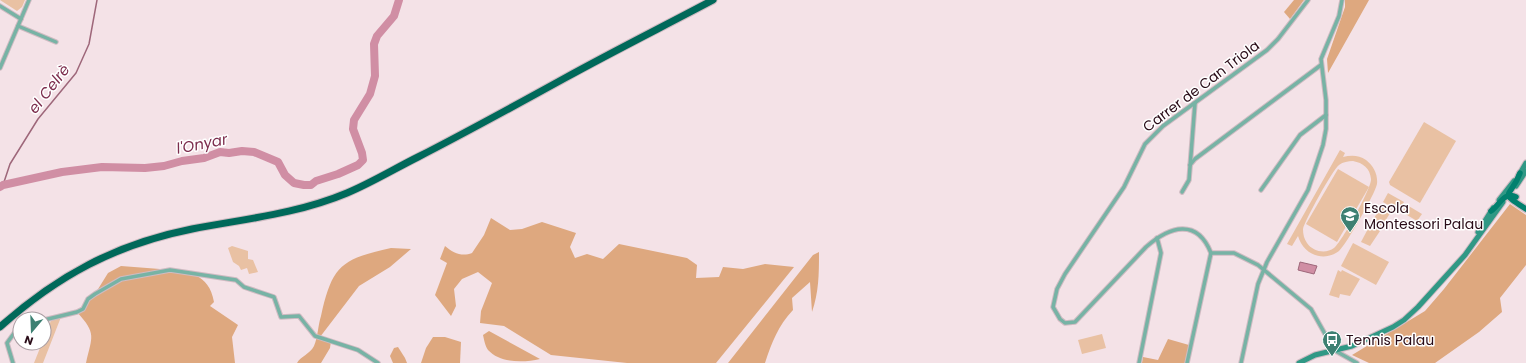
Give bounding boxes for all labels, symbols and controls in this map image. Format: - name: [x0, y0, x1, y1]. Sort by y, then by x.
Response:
- street label: Carrer de Can Triola: [1139, 35, 1263, 137]
- water label: el Celrè: [23, 60, 74, 118]
- water label: l'Onyar: [175, 128, 230, 159]
- place label: Escola Montessori Palau: [1364, 198, 1483, 234]
- school or university icon: Escola Montessori Palau: [1339, 205, 1361, 233]
- north arrow: [12, 311, 52, 351]
- bus stop icon: Tennis Palau: [1321, 329, 1343, 357]
- place label: Tennis Palau: [1346, 330, 1434, 350]
- text: N: [22, 332, 35, 349]

